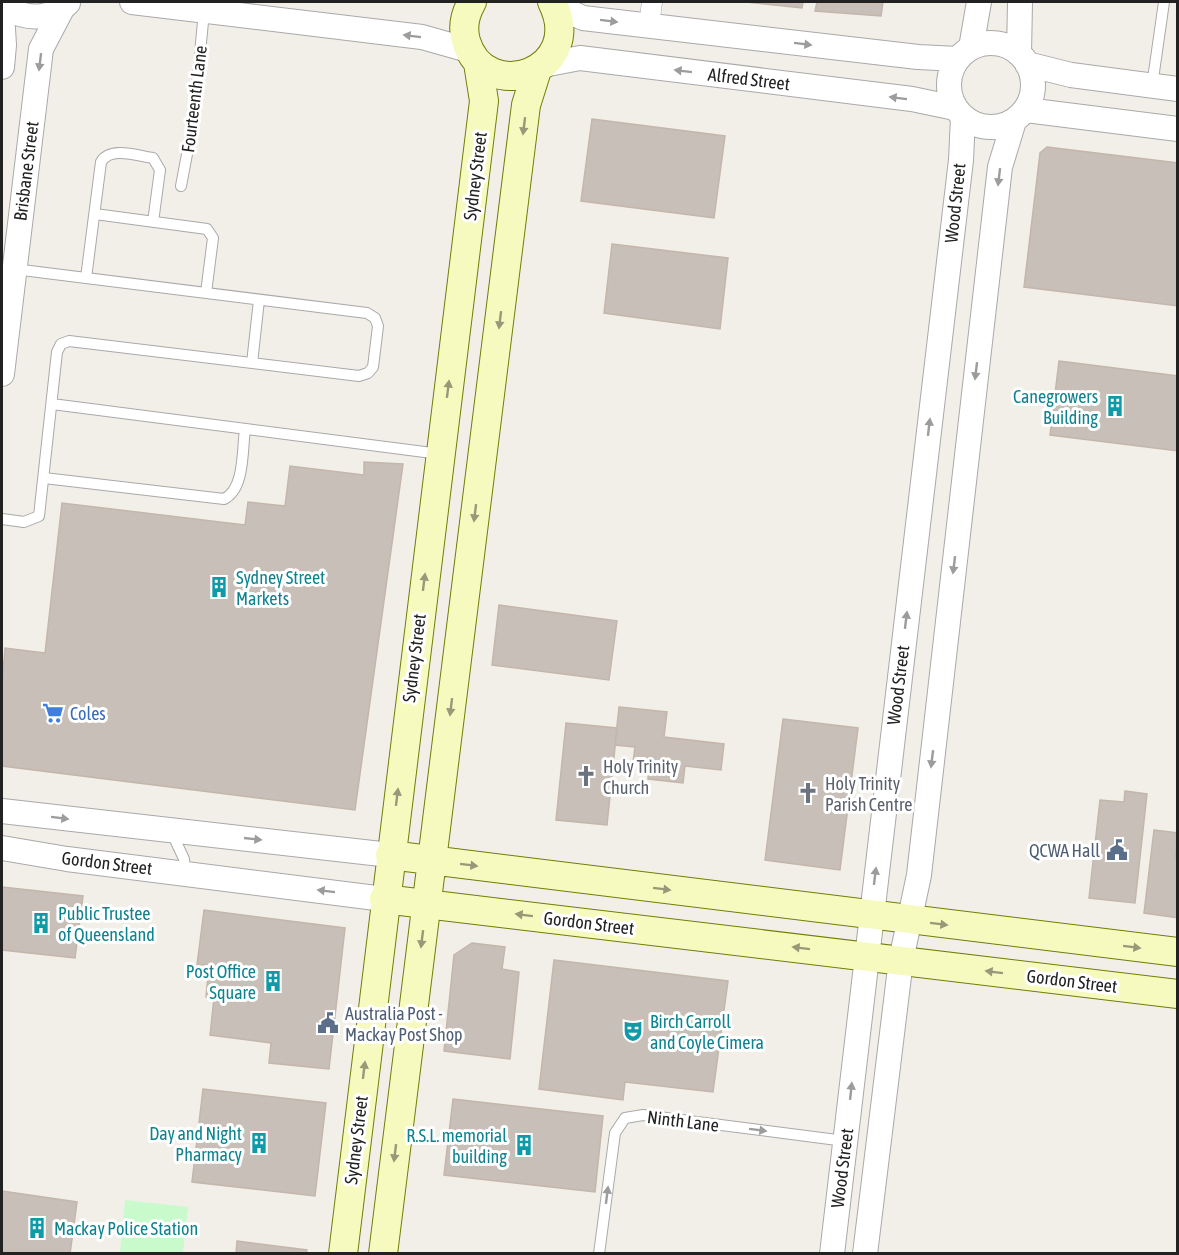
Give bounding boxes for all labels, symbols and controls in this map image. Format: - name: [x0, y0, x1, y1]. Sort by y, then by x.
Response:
- one-way arrow: [600, 17, 619, 26]
- one-way arrow: [402, 31, 421, 40]
- one-way arrow: [793, 39, 812, 49]
- street label: Fourteenth Lane: [177, 44, 211, 154]
- one-way arrow: [35, 53, 45, 72]
- street label: Alfred Street: [707, 64, 791, 94]
- one-way arrow: [674, 66, 693, 76]
- one-way arrow: [888, 93, 907, 102]
- one-way arrow: [519, 117, 528, 136]
- street label: Brisbane Street: [9, 120, 43, 222]
- street label: Sydney Street: [459, 130, 491, 222]
- street label: Wood Street: [940, 162, 970, 244]
- one-way arrow: [994, 168, 1003, 187]
- one-way arrow: [495, 311, 504, 330]
- one-way arrow: [972, 362, 981, 381]
- one-way arrow: [443, 379, 453, 398]
- place label: Canegrowers Building: [1013, 386, 1098, 428]
- building icon: Canegrowers Building: [1103, 394, 1127, 418]
- one-way arrow: [924, 417, 934, 436]
- one-way arrow: [471, 504, 480, 523]
- one-way arrow: [949, 555, 959, 574]
- place label: Sydney Street Markets: [236, 567, 325, 609]
- one-way arrow: [419, 573, 429, 592]
- building icon: Sydney Street Markets: [207, 575, 231, 599]
- one-way arrow: [901, 611, 910, 630]
- street label: Sydney Street: [398, 612, 430, 704]
- street label: Wood Street: [883, 644, 913, 726]
- one-way arrow: [446, 698, 456, 717]
- supermarket icon: Coles: [41, 701, 65, 725]
- place label: Coles: [70, 703, 106, 724]
- one-way arrow: [927, 749, 937, 768]
- place label: Holy Trinity Church: [603, 756, 678, 798]
- church icon: Holy Trinity Church: [574, 764, 598, 788]
- place label: Holy Trinity Parish Centre: [825, 773, 913, 815]
- church icon: Holy Trinity Parish Centre: [796, 781, 820, 805]
- one-way arrow: [392, 787, 402, 806]
- one-way arrow: [50, 813, 69, 822]
- one-way arrow: [244, 835, 263, 844]
- public building icon: QCWA Hall: [1105, 838, 1129, 862]
- place label: QCWA Hall: [1029, 840, 1100, 861]
- street label: Gordon Street: [61, 847, 153, 879]
- one-way arrow: [459, 860, 478, 869]
- one-way arrow: [870, 867, 879, 886]
- one-way arrow: [653, 884, 672, 893]
- one-way arrow: [317, 887, 336, 896]
- place label: Public Trustee of Queensland: [58, 903, 155, 945]
- street label: Gordon Street: [543, 907, 635, 939]
- building icon: Public Trustee of Queensland: [29, 911, 53, 935]
- one-way arrow: [514, 911, 533, 920]
- one-way arrow: [929, 919, 948, 928]
- one-way arrow: [417, 930, 427, 949]
- one-way arrow: [1123, 942, 1142, 952]
- one-way arrow: [791, 943, 810, 953]
- place label: Post Office Square: [186, 961, 256, 1003]
- street label: Gordon Street: [1026, 965, 1118, 997]
- one-way arrow: [985, 967, 1004, 976]
- building icon: Post Office Square: [261, 969, 285, 993]
- place label: Australia Post - Mackay Post Shop: [345, 1003, 463, 1045]
- public building icon: Australia Post - Mackay Post Shop: [316, 1011, 340, 1035]
- place label: Birch Carroll and Coyle Cimera: [650, 1011, 764, 1053]
- theatre icon: Birch Carroll and Coyle Cimera: [621, 1019, 645, 1043]
- one-way arrow: [359, 1061, 369, 1080]
- one-way arrow: [846, 1082, 855, 1101]
- street label: Sydney Street: [340, 1094, 372, 1186]
- street label: Ninth Lane: [646, 1106, 720, 1136]
- place label: Day and Night Pharmacy: [149, 1123, 242, 1165]
- place label: R.S.L. memorial building: [406, 1125, 507, 1167]
- one-way arrow: [749, 1125, 768, 1134]
- street label: Wood Street: [827, 1127, 857, 1209]
- building icon: Day and Night Pharmacy: [247, 1131, 271, 1155]
- building icon: R.S.L. memorial building: [512, 1133, 536, 1157]
- one-way arrow: [391, 1144, 400, 1163]
- one-way arrow: [602, 1186, 611, 1205]
- building icon: Mackay Police Station: [25, 1216, 49, 1240]
- place label: Mackay Police Station: [54, 1218, 198, 1239]

